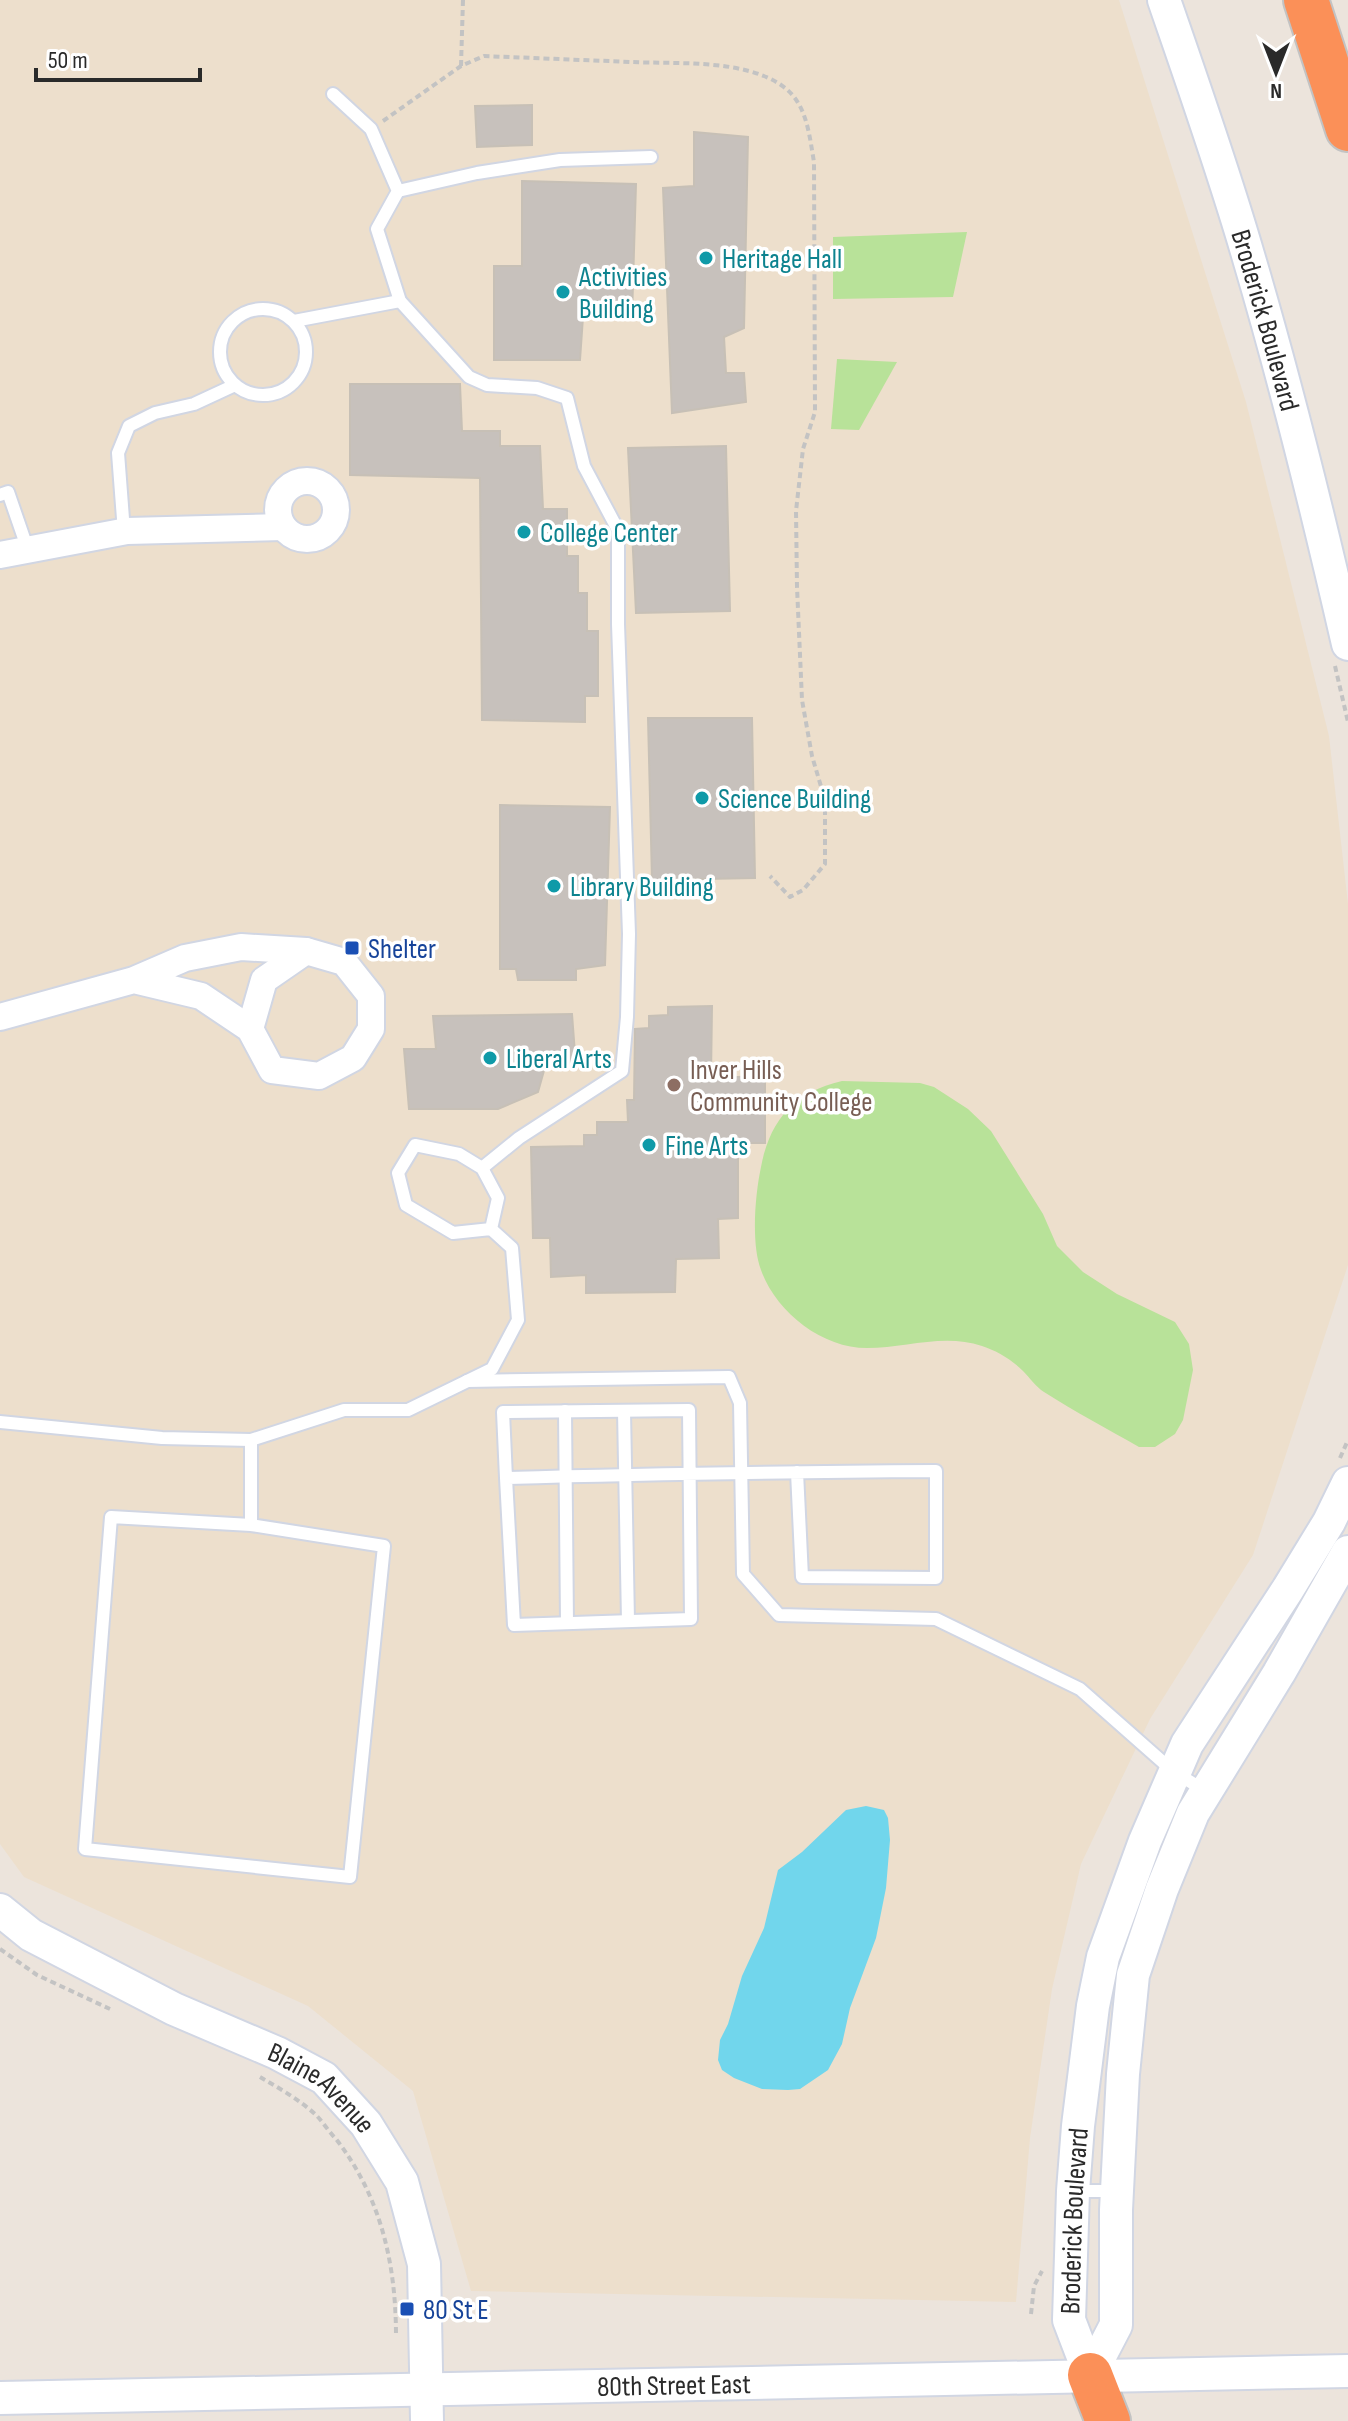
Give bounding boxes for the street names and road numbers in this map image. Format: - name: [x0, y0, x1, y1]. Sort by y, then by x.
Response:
- street label: Broderick Boulevard: [1223, 226, 1306, 415]
- street label: Blaine Avenue: [263, 2036, 382, 2139]
- street label: Broderick Boulevard: [1054, 2127, 1096, 2315]
- street label: 80th Street East: [597, 2368, 751, 2404]

